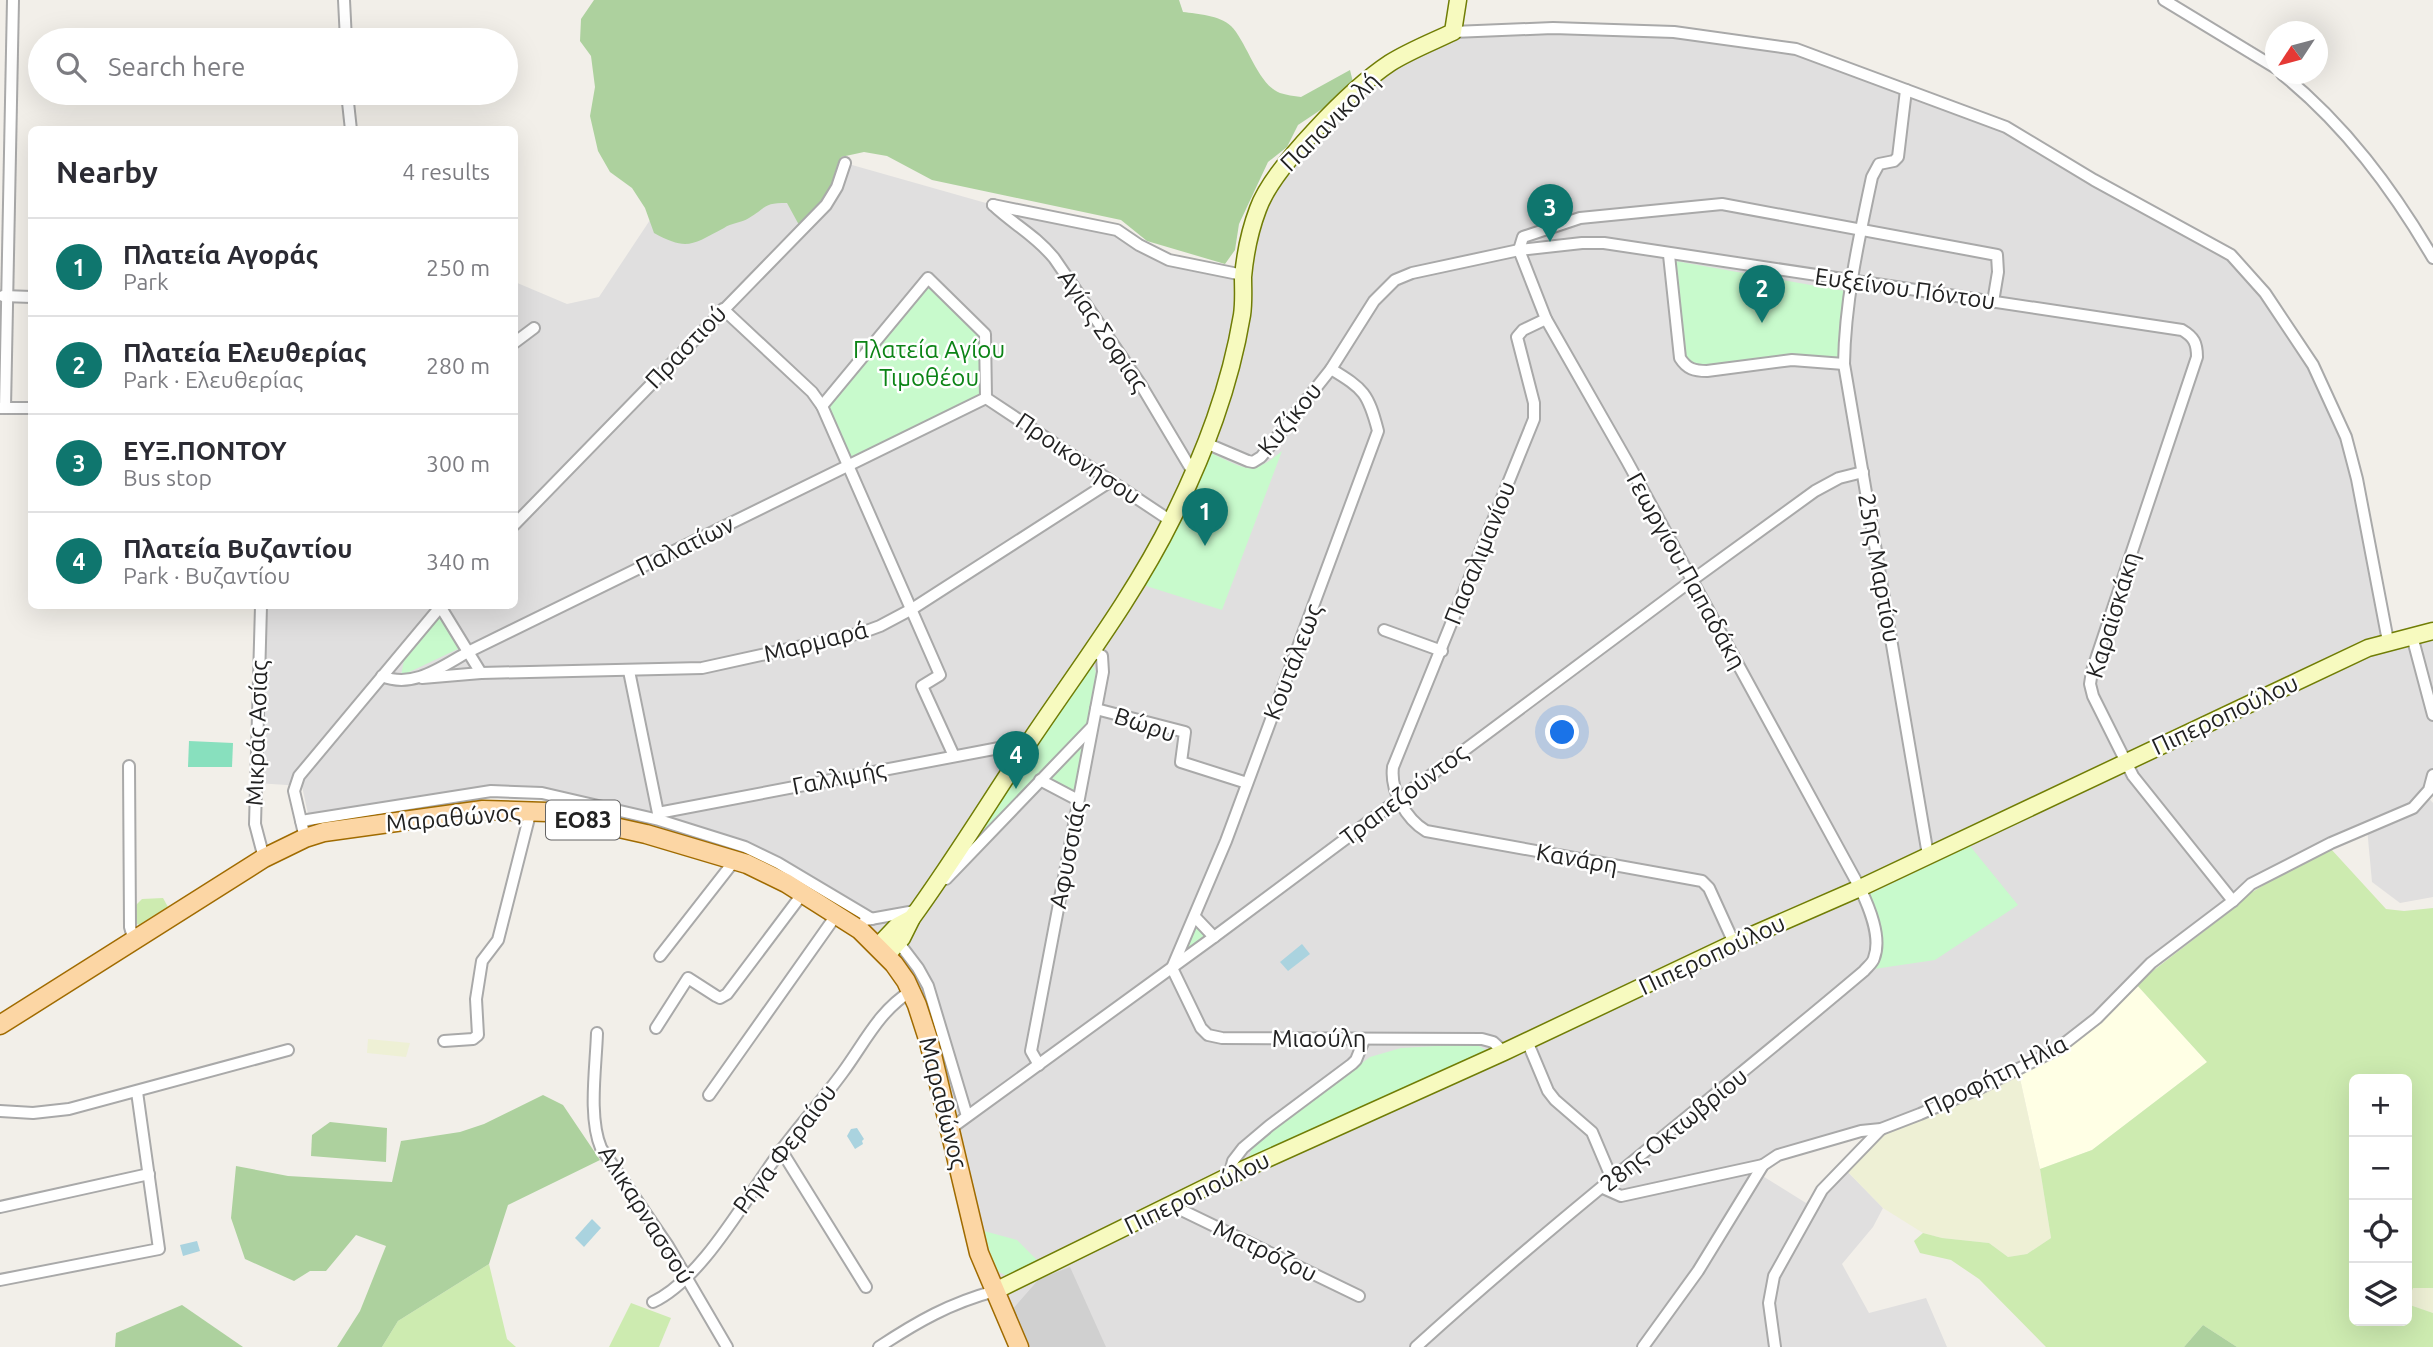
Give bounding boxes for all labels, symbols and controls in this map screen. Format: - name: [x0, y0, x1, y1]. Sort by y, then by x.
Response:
- north arrow: [2265, 21, 2328, 84]
- search box: [28, 28, 518, 105]
- icon: search: [52, 48, 90, 86]
- text: Search here: [108, 52, 245, 81]
- street label: Παπανικολή: [1275, 67, 1385, 177]
- text: Nearby: [56, 155, 158, 189]
- text: 4 results: [402, 159, 490, 184]
- pin: 3: [1527, 184, 1573, 242]
- text: Πλατεία Αγοράς: [123, 240, 318, 269]
- text: 1: [73, 255, 85, 280]
- text: 250 m: [426, 255, 490, 280]
- street label: Ευξείνου Πόντου: [1813, 262, 1997, 315]
- street label: Αγίας Σοφίας: [1053, 265, 1154, 397]
- pin: 2: [1739, 265, 1785, 323]
- text: Park: [123, 269, 169, 294]
- street label: Πραστιού: [640, 300, 732, 394]
- park label: Πλατεία Αγίου Τιμοθέου: [853, 336, 1005, 391]
- text: Πλατεία Ελευθερίας: [123, 338, 366, 367]
- text: 2: [73, 353, 85, 378]
- text: 280 m: [426, 353, 490, 378]
- text: Park · Ελευθερίας: [123, 367, 303, 392]
- street label: Κυζίκου: [1252, 377, 1327, 460]
- street label: Προικονήσου: [1011, 407, 1146, 510]
- text: ΕΥΞ.ΠΟΝΤΟΥ: [123, 436, 287, 465]
- text: 3: [73, 451, 85, 476]
- text: 300 m: [426, 451, 490, 476]
- text: Bus stop: [123, 465, 212, 490]
- street label: Γεωργίου Παπαδάκη: [1621, 468, 1752, 674]
- street label: Πασαλιμανίου: [1438, 477, 1521, 628]
- pin: 1: [1182, 488, 1228, 546]
- street label: 25ης Μαρτίου: [1853, 491, 1906, 645]
- street label: Παλατίων: [631, 510, 739, 581]
- text: Πλατεία Βυζαντίου: [123, 534, 353, 563]
- street label: Καραϊσκάκη: [2081, 548, 2145, 681]
- text: 4: [73, 549, 85, 574]
- text: 340 m: [426, 549, 490, 574]
- text: Park · Βυζαντίου: [123, 563, 290, 588]
- street label: Κουτάλεως: [1258, 600, 1327, 724]
- street label: Μαρμαρά: [761, 616, 871, 667]
- street label: Μικράς Ασίας: [240, 659, 273, 806]
- street label: Πιπεροπούλου: [2147, 669, 2302, 760]
- street label: Βώρυ: [1111, 702, 1179, 747]
- your location: [1545, 715, 1579, 749]
- pin: 4: [993, 731, 1039, 789]
- street label: Τραπεζούντος: [1335, 738, 1472, 851]
- street label: Γαλλιμής: [790, 755, 888, 800]
- street label: Μαραθώνος: [385, 798, 521, 837]
- street label: Αφυσσιάς: [1044, 799, 1091, 911]
- road number: ΕΟ83: [546, 800, 620, 840]
- street label: Κανάρη: [1534, 838, 1620, 879]
- street label: Πιπεροπούλου: [1634, 909, 1789, 1000]
- street label: Μιαούλη: [1272, 1025, 1366, 1052]
- street label: Προφήτη Ηλία: [1920, 1029, 2072, 1122]
- street label: Μαραθώνος: [914, 1034, 973, 1172]
- street label: 28ης Οκτωβρίου: [1595, 1062, 1753, 1197]
- map controls: [2349, 1074, 2412, 1326]
- button: +: [2349, 1074, 2412, 1137]
- street label: Ρήγα Φεραίου: [727, 1079, 842, 1219]
- button: −: [2349, 1137, 2412, 1200]
- street label: Αλικαρνασσού: [593, 1141, 700, 1289]
- street label: Πιπεροπούλου: [1120, 1146, 1274, 1239]
- button: locate: [2349, 1200, 2412, 1263]
- street label: Ματρόζου: [1209, 1214, 1321, 1287]
- button: layers: [2349, 1263, 2412, 1326]

